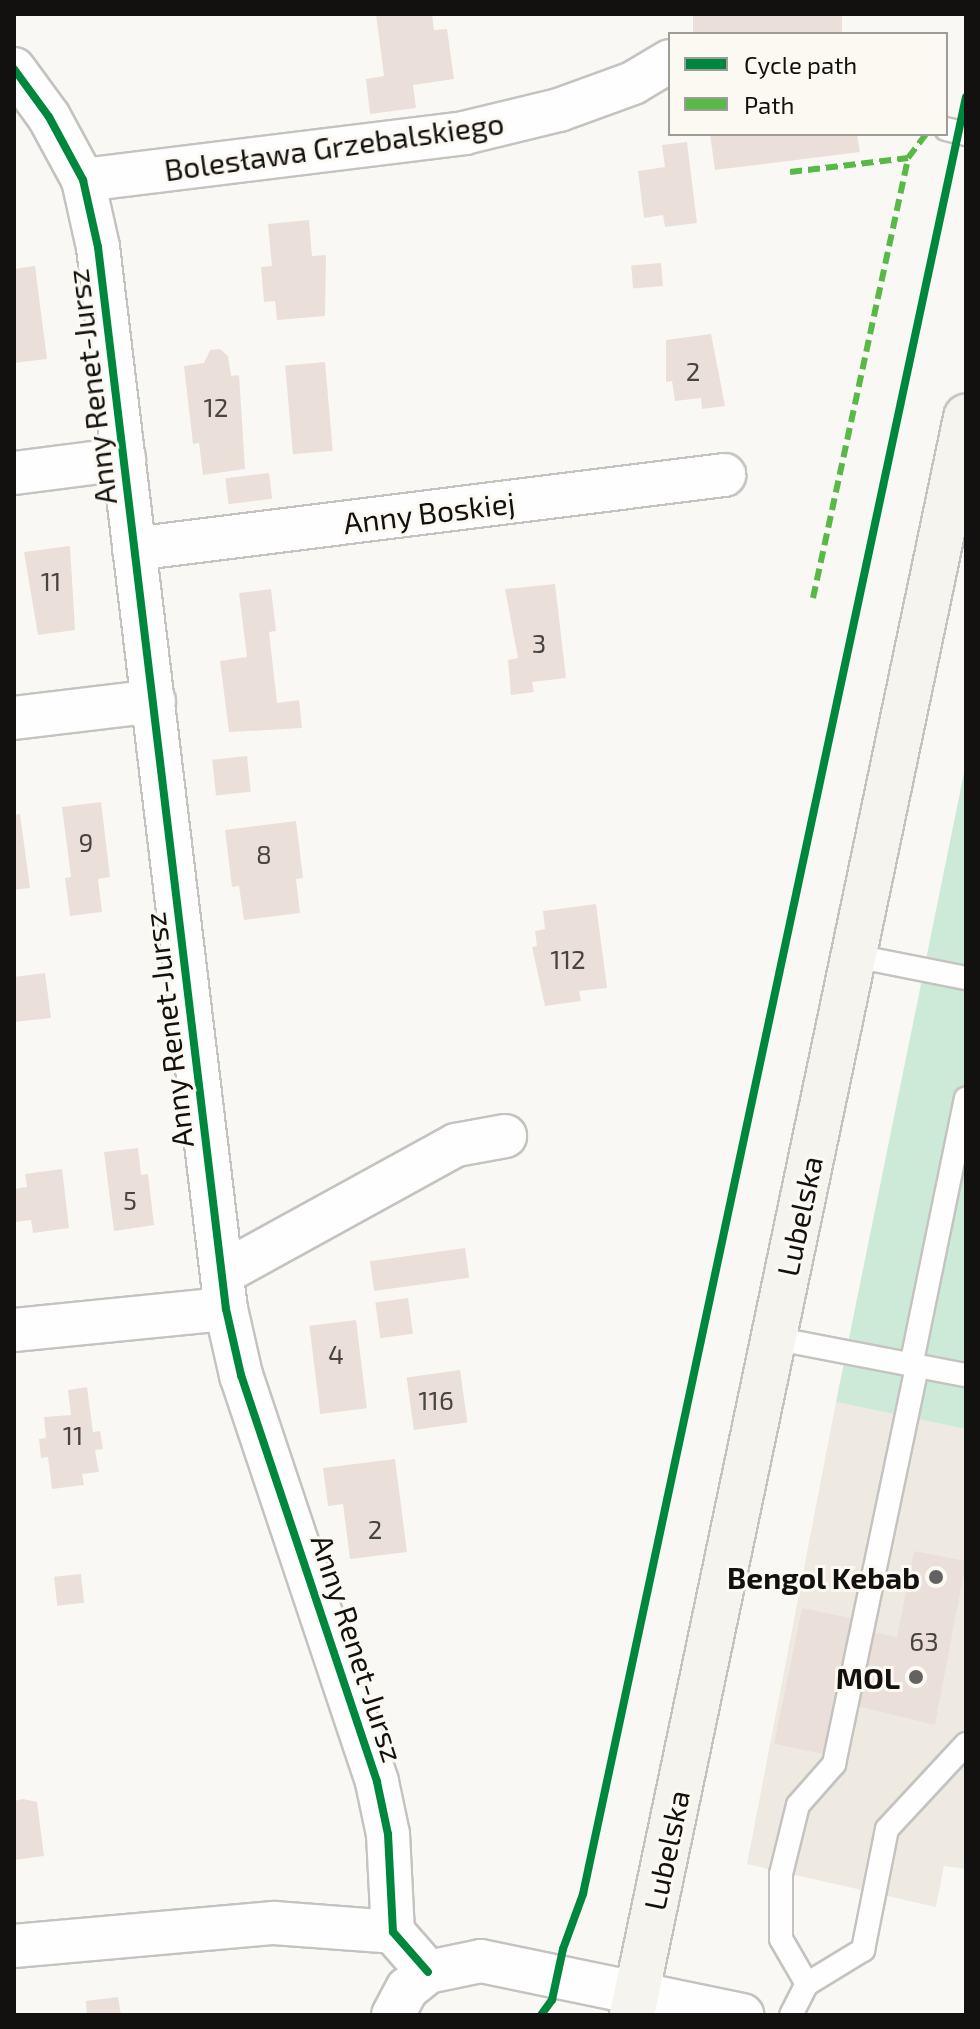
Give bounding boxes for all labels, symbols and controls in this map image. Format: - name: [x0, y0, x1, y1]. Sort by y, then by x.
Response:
- legend: [668, 32, 948, 136]
- text: Cycle path: [744, 50, 857, 79]
- text: Path: [744, 90, 794, 119]
- street label: Bolesława Grzebalskiego: [162, 104, 506, 188]
- street label: Anny Renet-Jursz: [59, 267, 123, 507]
- house number: 2: [686, 355, 700, 387]
- house number: 12: [204, 391, 228, 423]
- street label: Anny Boskiej: [341, 484, 517, 540]
- house number: 11: [41, 565, 61, 597]
- house number: 3: [532, 627, 546, 659]
- house number: 9: [79, 826, 93, 858]
- house number: 8: [256, 838, 272, 870]
- street label: Anny Renet-Jursz: [136, 910, 200, 1150]
- house number: 112: [550, 943, 586, 975]
- street label: Lubelska: [769, 1153, 829, 1279]
- house number: 5: [123, 1184, 137, 1216]
- house number: 4: [328, 1338, 344, 1370]
- house number: 116: [418, 1384, 454, 1416]
- house number: 11: [63, 1419, 83, 1451]
- house number: 2: [368, 1513, 382, 1545]
- street label: Anny Renet-Jursz: [304, 1529, 412, 1767]
- place label: Bengol Kebab: [726, 1559, 920, 1595]
- marker: Bengol Kebab: [927, 1568, 945, 1586]
- house number: 63: [909, 1625, 939, 1657]
- place label: MOL: [836, 1659, 900, 1695]
- marker: MOL: [907, 1668, 925, 1686]
- street label: Lubelska: [636, 1787, 696, 1913]

